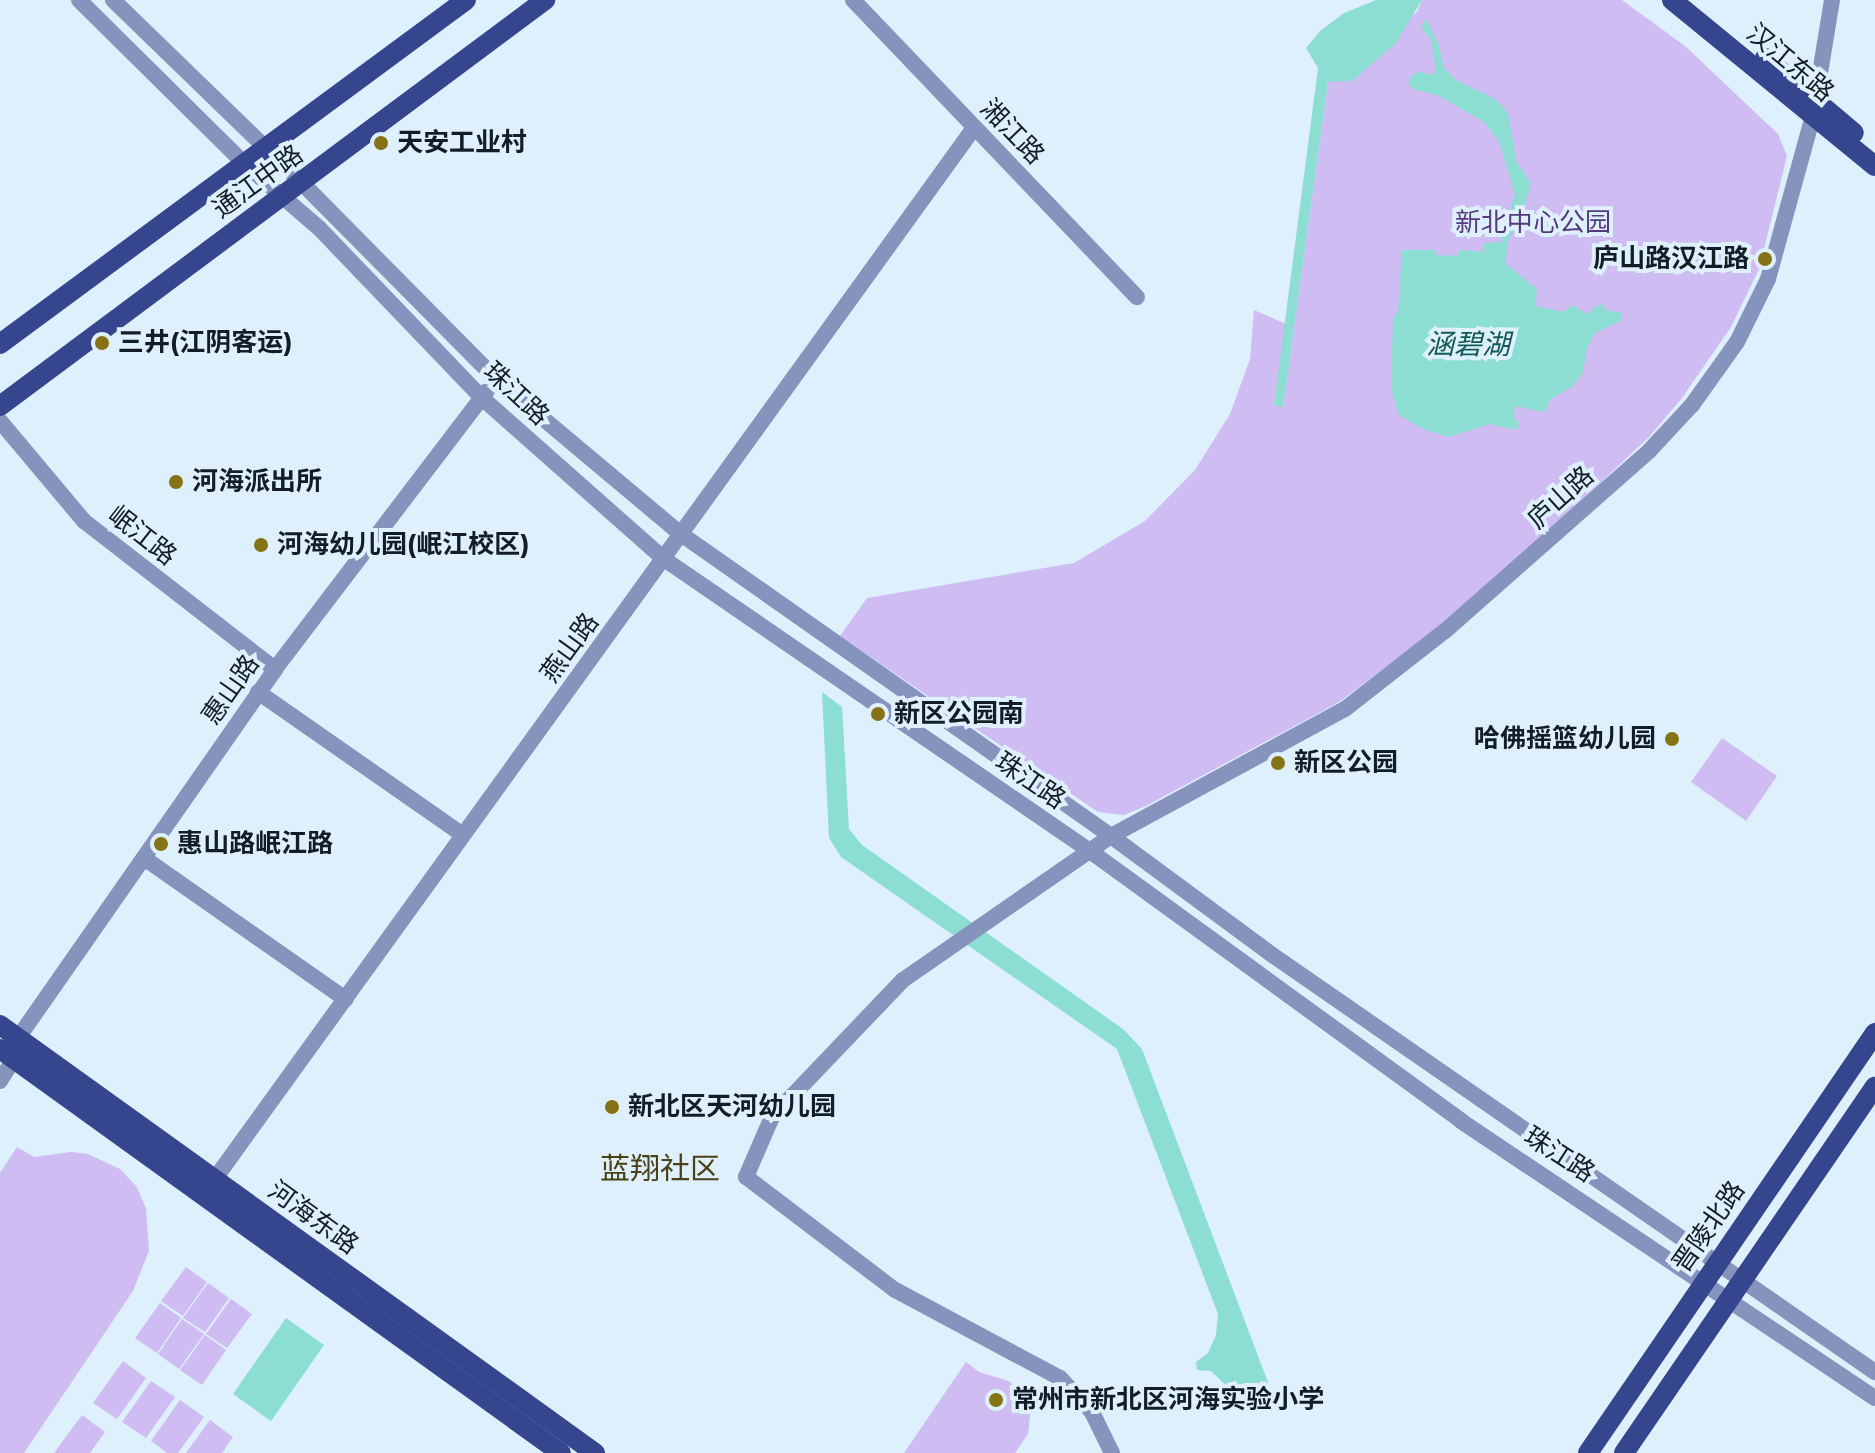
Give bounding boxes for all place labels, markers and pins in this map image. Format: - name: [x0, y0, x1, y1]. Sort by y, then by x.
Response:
- place label: 天安工业村: [397, 127, 527, 159]
- marker: 天安工业村: [372, 134, 390, 152]
- place label: 庐山路汉江路: [1593, 243, 1749, 275]
- marker: 庐山路汉江路: [1756, 250, 1774, 268]
- place label: 三井(江阴客运): [118, 327, 293, 359]
- marker: 三井(江阴客运): [93, 334, 111, 352]
- place label: 河海派出所: [192, 466, 322, 498]
- marker: 河海派出所: [167, 473, 185, 491]
- place label: 河海幼儿园(岷江校区): [277, 529, 530, 561]
- marker: 河海幼儿园(岷江校区): [252, 536, 270, 554]
- place label: 新区公园南: [894, 698, 1024, 730]
- marker: 新区公园南: [869, 705, 887, 723]
- place label: 哈佛摇篮幼儿园: [1474, 723, 1656, 755]
- marker: 哈佛摇篮幼儿园: [1663, 730, 1681, 748]
- place label: 新区公园: [1294, 747, 1398, 779]
- marker: 新区公园: [1269, 754, 1287, 772]
- place label: 惠山路岷江路: [177, 828, 333, 860]
- marker: 惠山路岷江路: [152, 835, 170, 853]
- place label: 新北区天河幼儿园: [628, 1091, 836, 1123]
- marker: 新北区天河幼儿园: [603, 1098, 621, 1116]
- place label: 常州市新北区河海实验小学: [1012, 1384, 1324, 1416]
- marker: 常州市新北区河海实验小学: [987, 1391, 1005, 1409]

